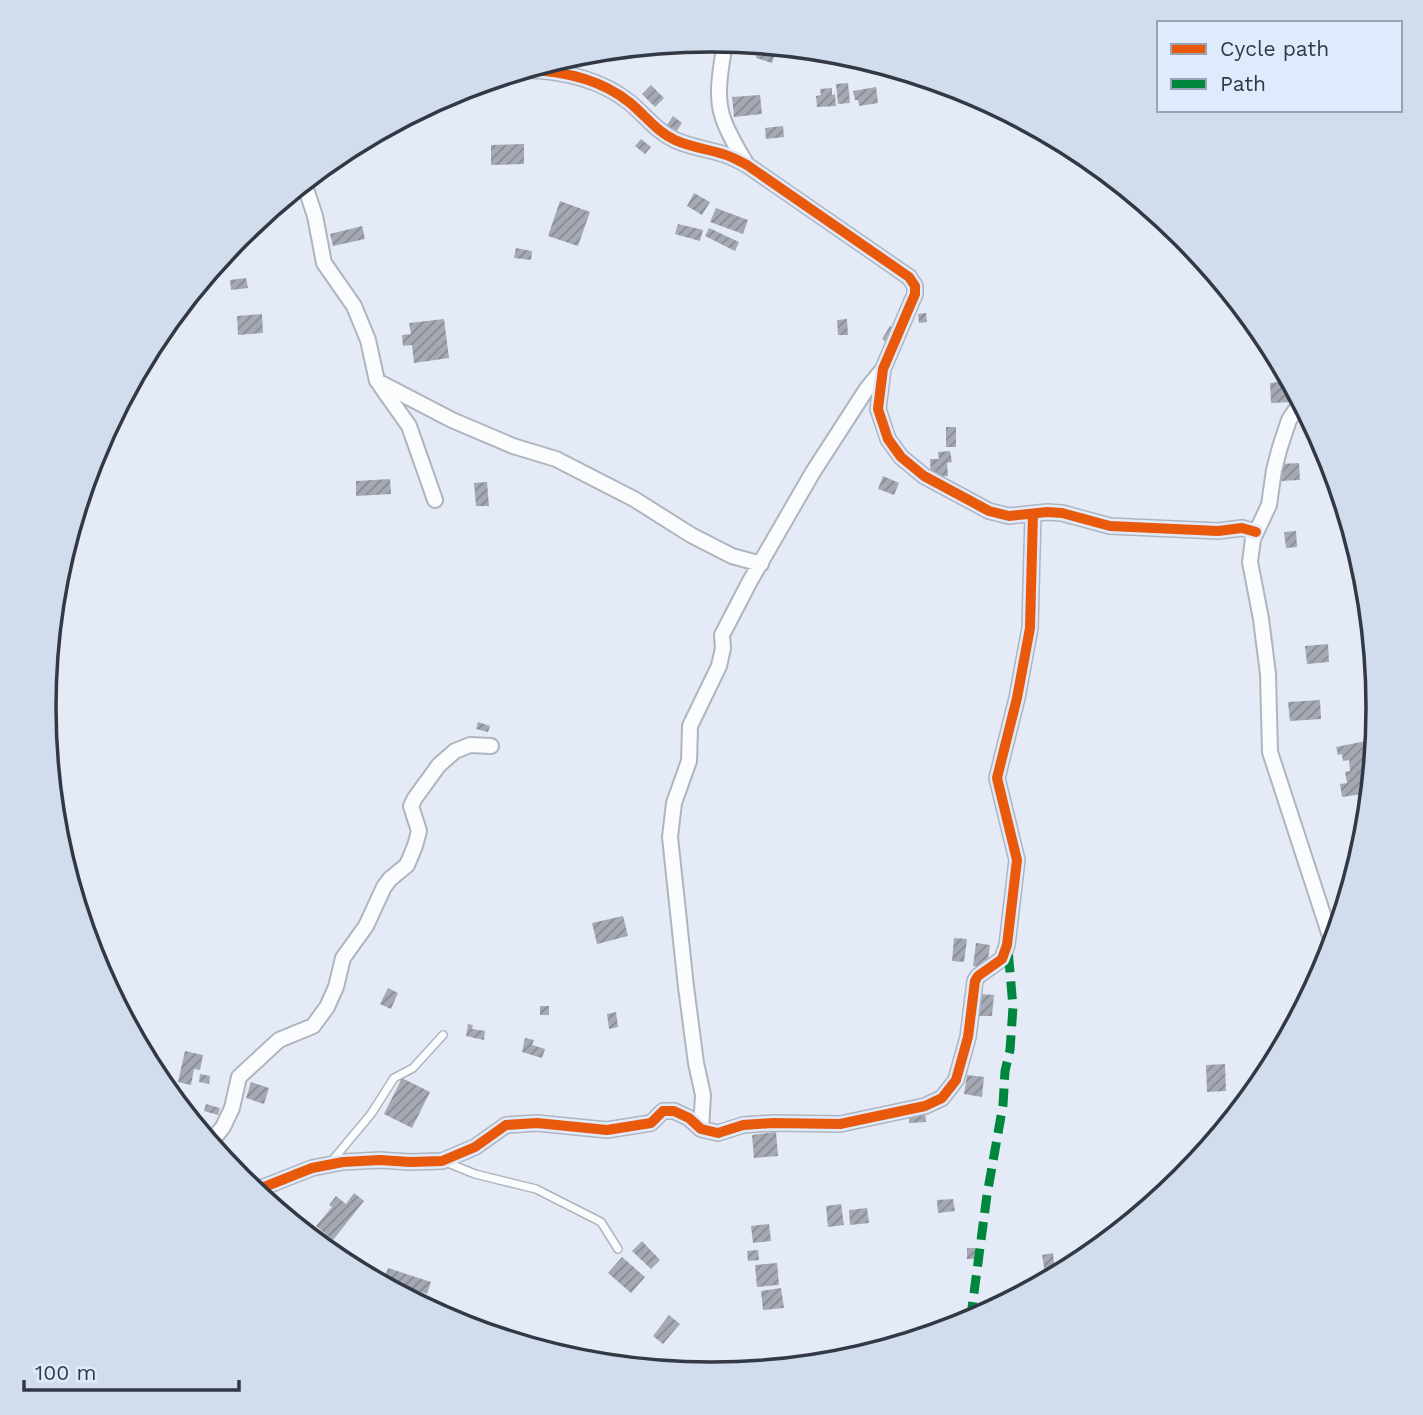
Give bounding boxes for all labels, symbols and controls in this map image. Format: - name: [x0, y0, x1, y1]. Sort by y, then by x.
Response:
- legend: [1157, 21, 1402, 112]
- text: Cycle path: [1220, 36, 1329, 61]
- text: Path: [1220, 71, 1266, 96]
- scale bar: [24, 1348, 240, 1392]
- text: 100 m: [35, 1360, 97, 1385]

